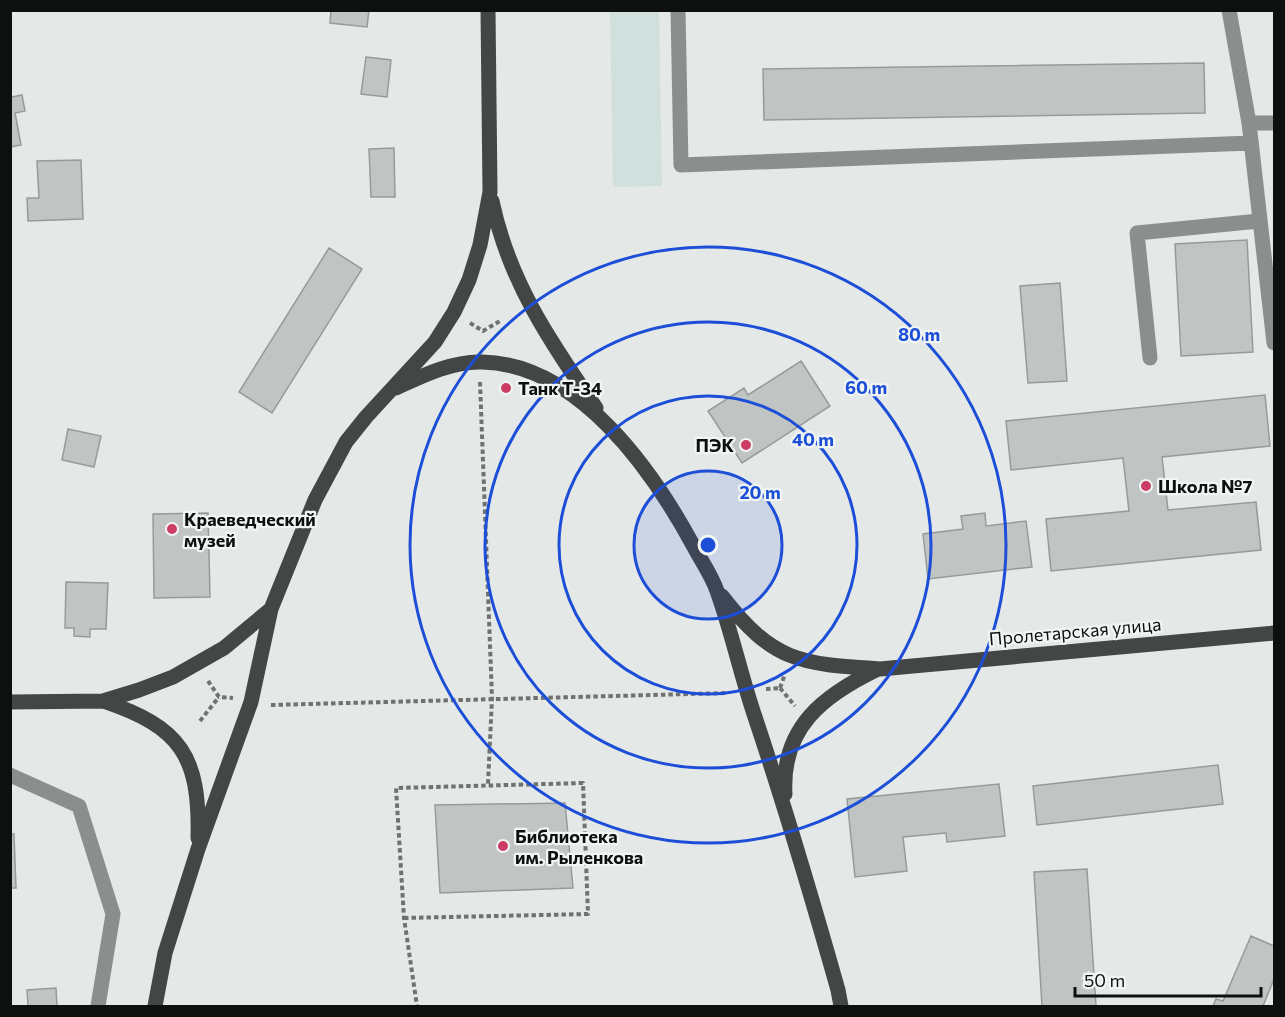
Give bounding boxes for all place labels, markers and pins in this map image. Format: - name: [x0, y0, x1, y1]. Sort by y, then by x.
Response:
- place label: Танк Т-34: [518, 377, 602, 399]
- marker: Танк Т-34: [499, 381, 513, 395]
- place label: ПЭК: [696, 434, 734, 456]
- marker: ПЭК: [739, 438, 753, 452]
- place label: Школа №7: [1158, 475, 1252, 497]
- marker: Школа №7: [1139, 479, 1153, 493]
- place label: Краеведческий музей: [184, 508, 316, 551]
- marker: Краеведческий музей: [165, 522, 179, 536]
- centre of rings: [698, 535, 718, 555]
- place label: Библиотека им. Рыленкова: [515, 825, 643, 868]
- marker: Библиотека им. Рыленкова: [496, 839, 510, 853]

